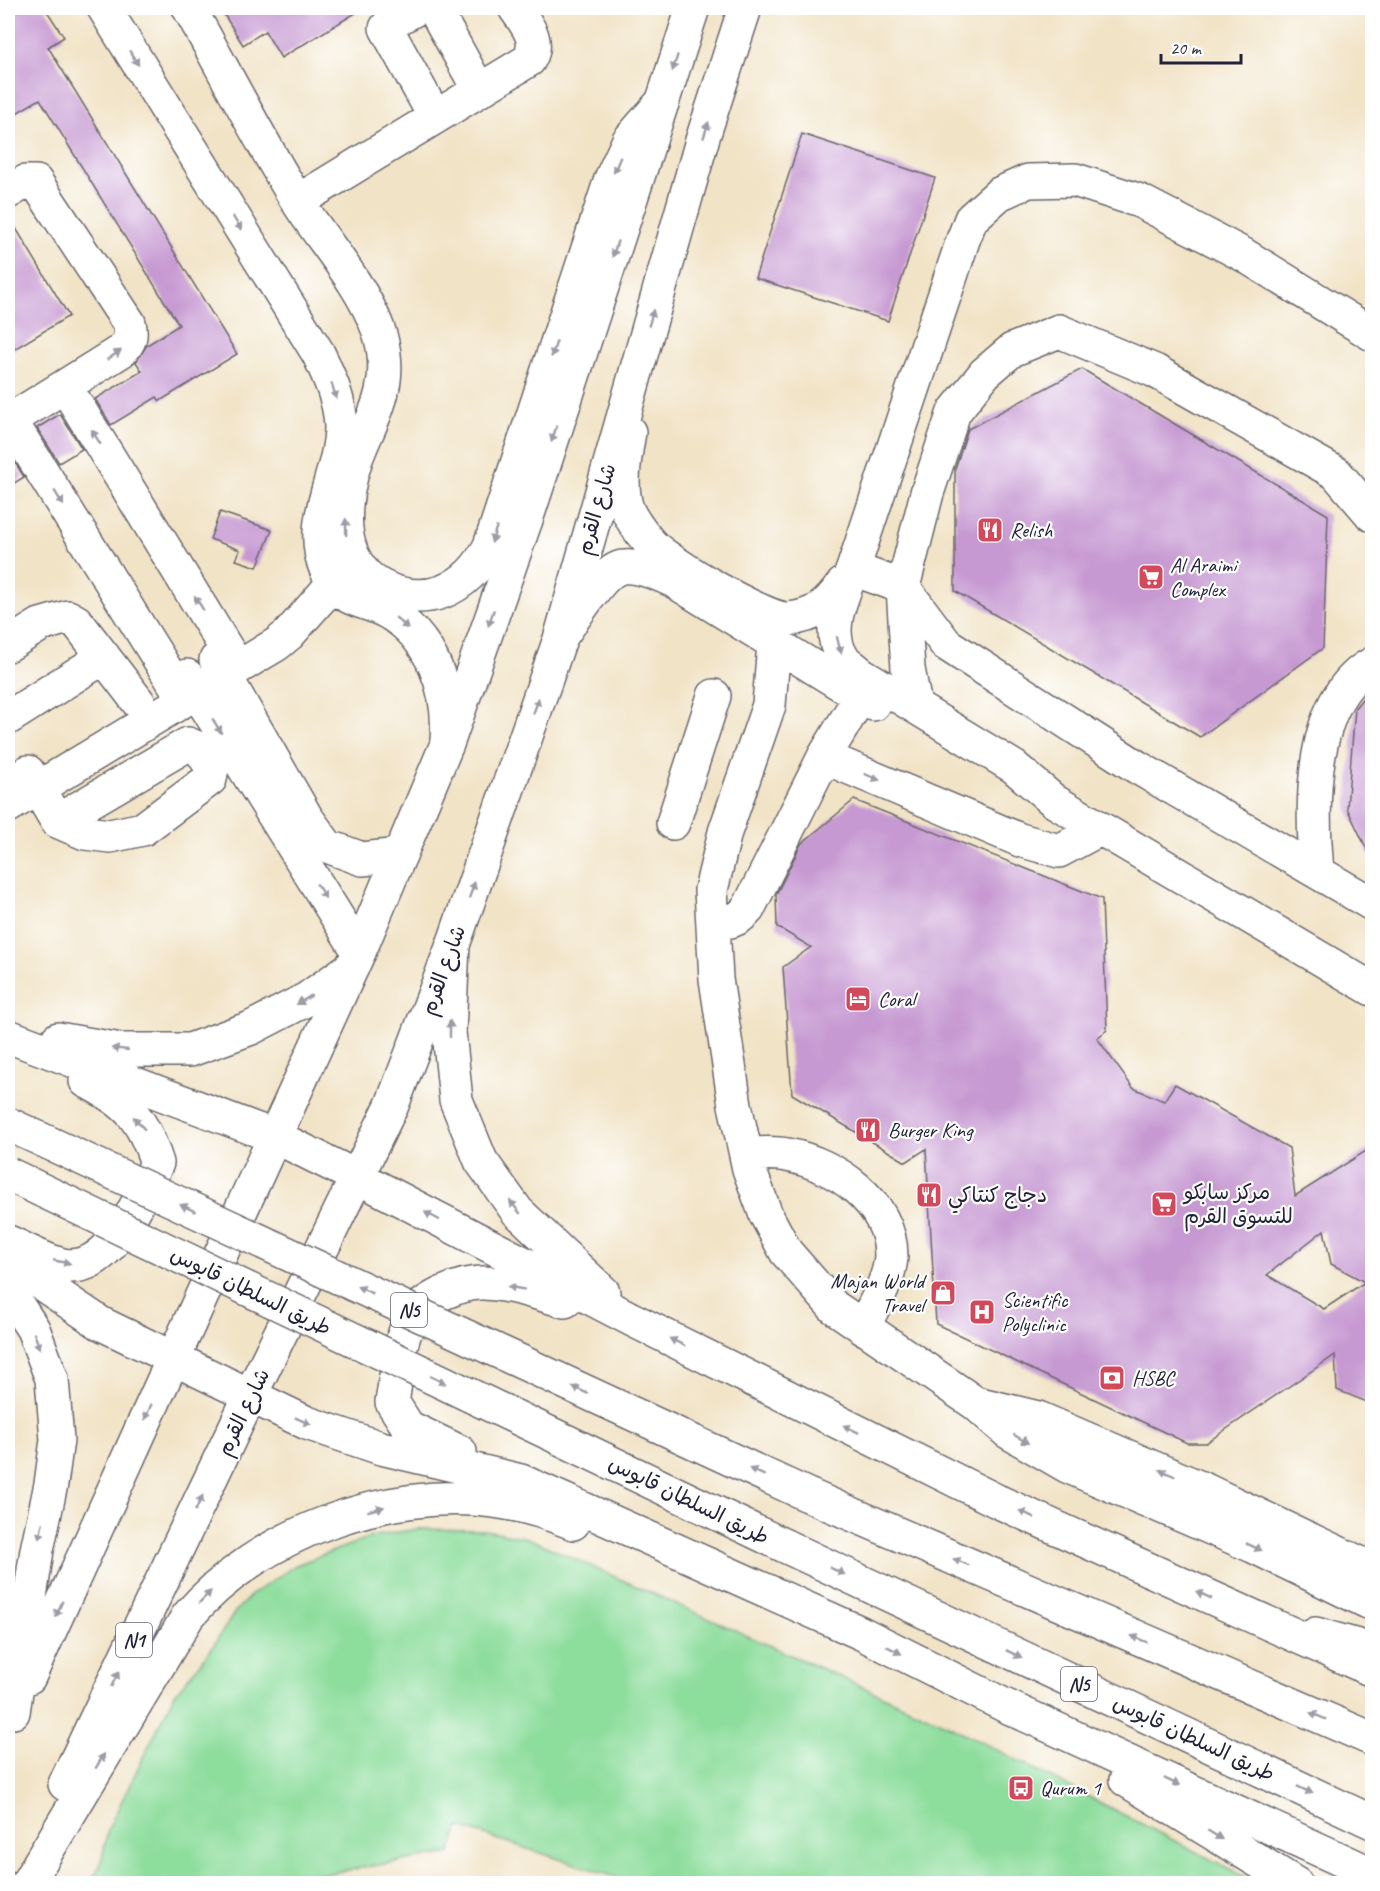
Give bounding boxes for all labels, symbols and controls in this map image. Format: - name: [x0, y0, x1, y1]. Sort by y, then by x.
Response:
- scale bar: [1161, 27, 1240, 65]
- text: 20 m: [1170, 37, 1203, 59]
- one-way arrow: [128, 50, 139, 66]
- one-way arrow: [670, 54, 679, 72]
- one-way arrow: [701, 121, 711, 139]
- one-way arrow: [612, 156, 622, 174]
- one-way arrow: [231, 215, 242, 231]
- one-way arrow: [609, 240, 619, 258]
- one-way arrow: [647, 309, 656, 327]
- one-way arrow: [549, 340, 558, 358]
- one-way arrow: [106, 349, 122, 361]
- one-way arrow: [330, 382, 340, 400]
- one-way arrow: [549, 425, 558, 443]
- one-way arrow: [91, 429, 102, 445]
- street label: شارع القرم: [571, 460, 624, 558]
- one-way arrow: [53, 490, 64, 506]
- restaurant icon: Relish: [975, 515, 1005, 545]
- one-way arrow: [342, 517, 351, 536]
- place label: Relish: [1010, 517, 1053, 543]
- one-way arrow: [489, 526, 498, 544]
- place label: Al Araimi Complex: [1170, 552, 1239, 602]
- supermarket icon: Al Araimi Complex: [1136, 562, 1166, 592]
- one-way arrow: [193, 595, 204, 611]
- one-way arrow: [486, 609, 496, 627]
- one-way arrow: [394, 616, 409, 629]
- one-way arrow: [835, 636, 844, 654]
- one-way arrow: [532, 697, 542, 715]
- one-way arrow: [212, 718, 223, 734]
- one-way arrow: [863, 773, 881, 782]
- one-way arrow: [468, 881, 478, 899]
- one-way arrow: [315, 883, 326, 899]
- street label: شارع القرم: [415, 922, 474, 1019]
- hotel icon: Coral: [843, 984, 873, 1014]
- place label: Coral: [878, 986, 918, 1012]
- one-way arrow: [295, 995, 312, 1005]
- one-way arrow: [445, 1019, 455, 1038]
- one-way arrow: [110, 1044, 129, 1054]
- restaurant icon: Burger King: [853, 1115, 883, 1145]
- one-way arrow: [133, 1116, 146, 1131]
- place label: Burger King: [888, 1117, 974, 1143]
- place label: مركز سابكو للتسوق القرم: [1182, 1179, 1293, 1232]
- restaurant icon: دجاج كنتاكي: [914, 1180, 944, 1210]
- place label: دجاج كنتاكي: [948, 1182, 1047, 1214]
- supermarket icon: مركز سابكو للتسوق القرم: [1149, 1189, 1179, 1219]
- one-way arrow: [509, 1200, 521, 1215]
- one-way arrow: [179, 1203, 197, 1213]
- one-way arrow: [423, 1211, 440, 1221]
- street label: طريق السلطان قابوس: [166, 1241, 336, 1341]
- one-way arrow: [53, 1258, 72, 1267]
- place label: Majan World Travel: [831, 1268, 928, 1318]
- shop icon: Majan World Travel: [928, 1278, 958, 1308]
- one-way arrow: [506, 1283, 525, 1292]
- one-way arrow: [356, 1285, 374, 1295]
- place label: Scientific Polyclinic: [1002, 1287, 1069, 1337]
- road number: N5: [391, 1293, 427, 1327]
- hospital icon: Scientific Polyclinic: [967, 1297, 997, 1327]
- one-way arrow: [33, 1332, 43, 1350]
- one-way arrow: [668, 1337, 685, 1347]
- bank icon: HSBC: [1097, 1363, 1127, 1393]
- street label: شارع القرم: [211, 1364, 278, 1461]
- place label: HSBC: [1132, 1365, 1176, 1391]
- one-way arrow: [429, 1376, 446, 1385]
- one-way arrow: [572, 1385, 589, 1394]
- one-way arrow: [144, 1404, 153, 1421]
- one-way arrow: [295, 1416, 312, 1425]
- one-way arrow: [843, 1424, 860, 1433]
- one-way arrow: [1012, 1434, 1029, 1444]
- street label: طريق السلطان قابوس: [604, 1450, 774, 1550]
- one-way arrow: [749, 1467, 766, 1476]
- one-way arrow: [1158, 1468, 1176, 1477]
- one-way arrow: [194, 1495, 204, 1512]
- one-way arrow: [367, 1504, 385, 1513]
- one-way arrow: [1018, 1510, 1035, 1519]
- one-way arrow: [36, 1522, 45, 1541]
- one-way arrow: [1246, 1542, 1263, 1551]
- one-way arrow: [952, 1557, 969, 1566]
- one-way arrow: [829, 1566, 846, 1575]
- one-way arrow: [198, 1591, 212, 1605]
- one-way arrow: [1195, 1591, 1212, 1600]
- one-way arrow: [55, 1601, 64, 1618]
- road number: N1: [116, 1623, 152, 1657]
- one-way arrow: [1130, 1634, 1148, 1644]
- one-way arrow: [886, 1645, 903, 1654]
- one-way arrow: [1005, 1649, 1023, 1659]
- road number: N5: [1061, 1667, 1097, 1701]
- one-way arrow: [110, 1671, 119, 1688]
- street label: طريق السلطان قابوس: [1109, 1689, 1279, 1787]
- one-way arrow: [1309, 1711, 1327, 1721]
- one-way arrow: [95, 1753, 106, 1769]
- bus stop icon: Qurum 1: [1006, 1773, 1036, 1803]
- place label: Qurum 1: [1040, 1775, 1103, 1801]
- one-way arrow: [1163, 1777, 1180, 1786]
- one-way arrow: [1296, 1786, 1313, 1795]
- one-way arrow: [1207, 1829, 1223, 1840]

